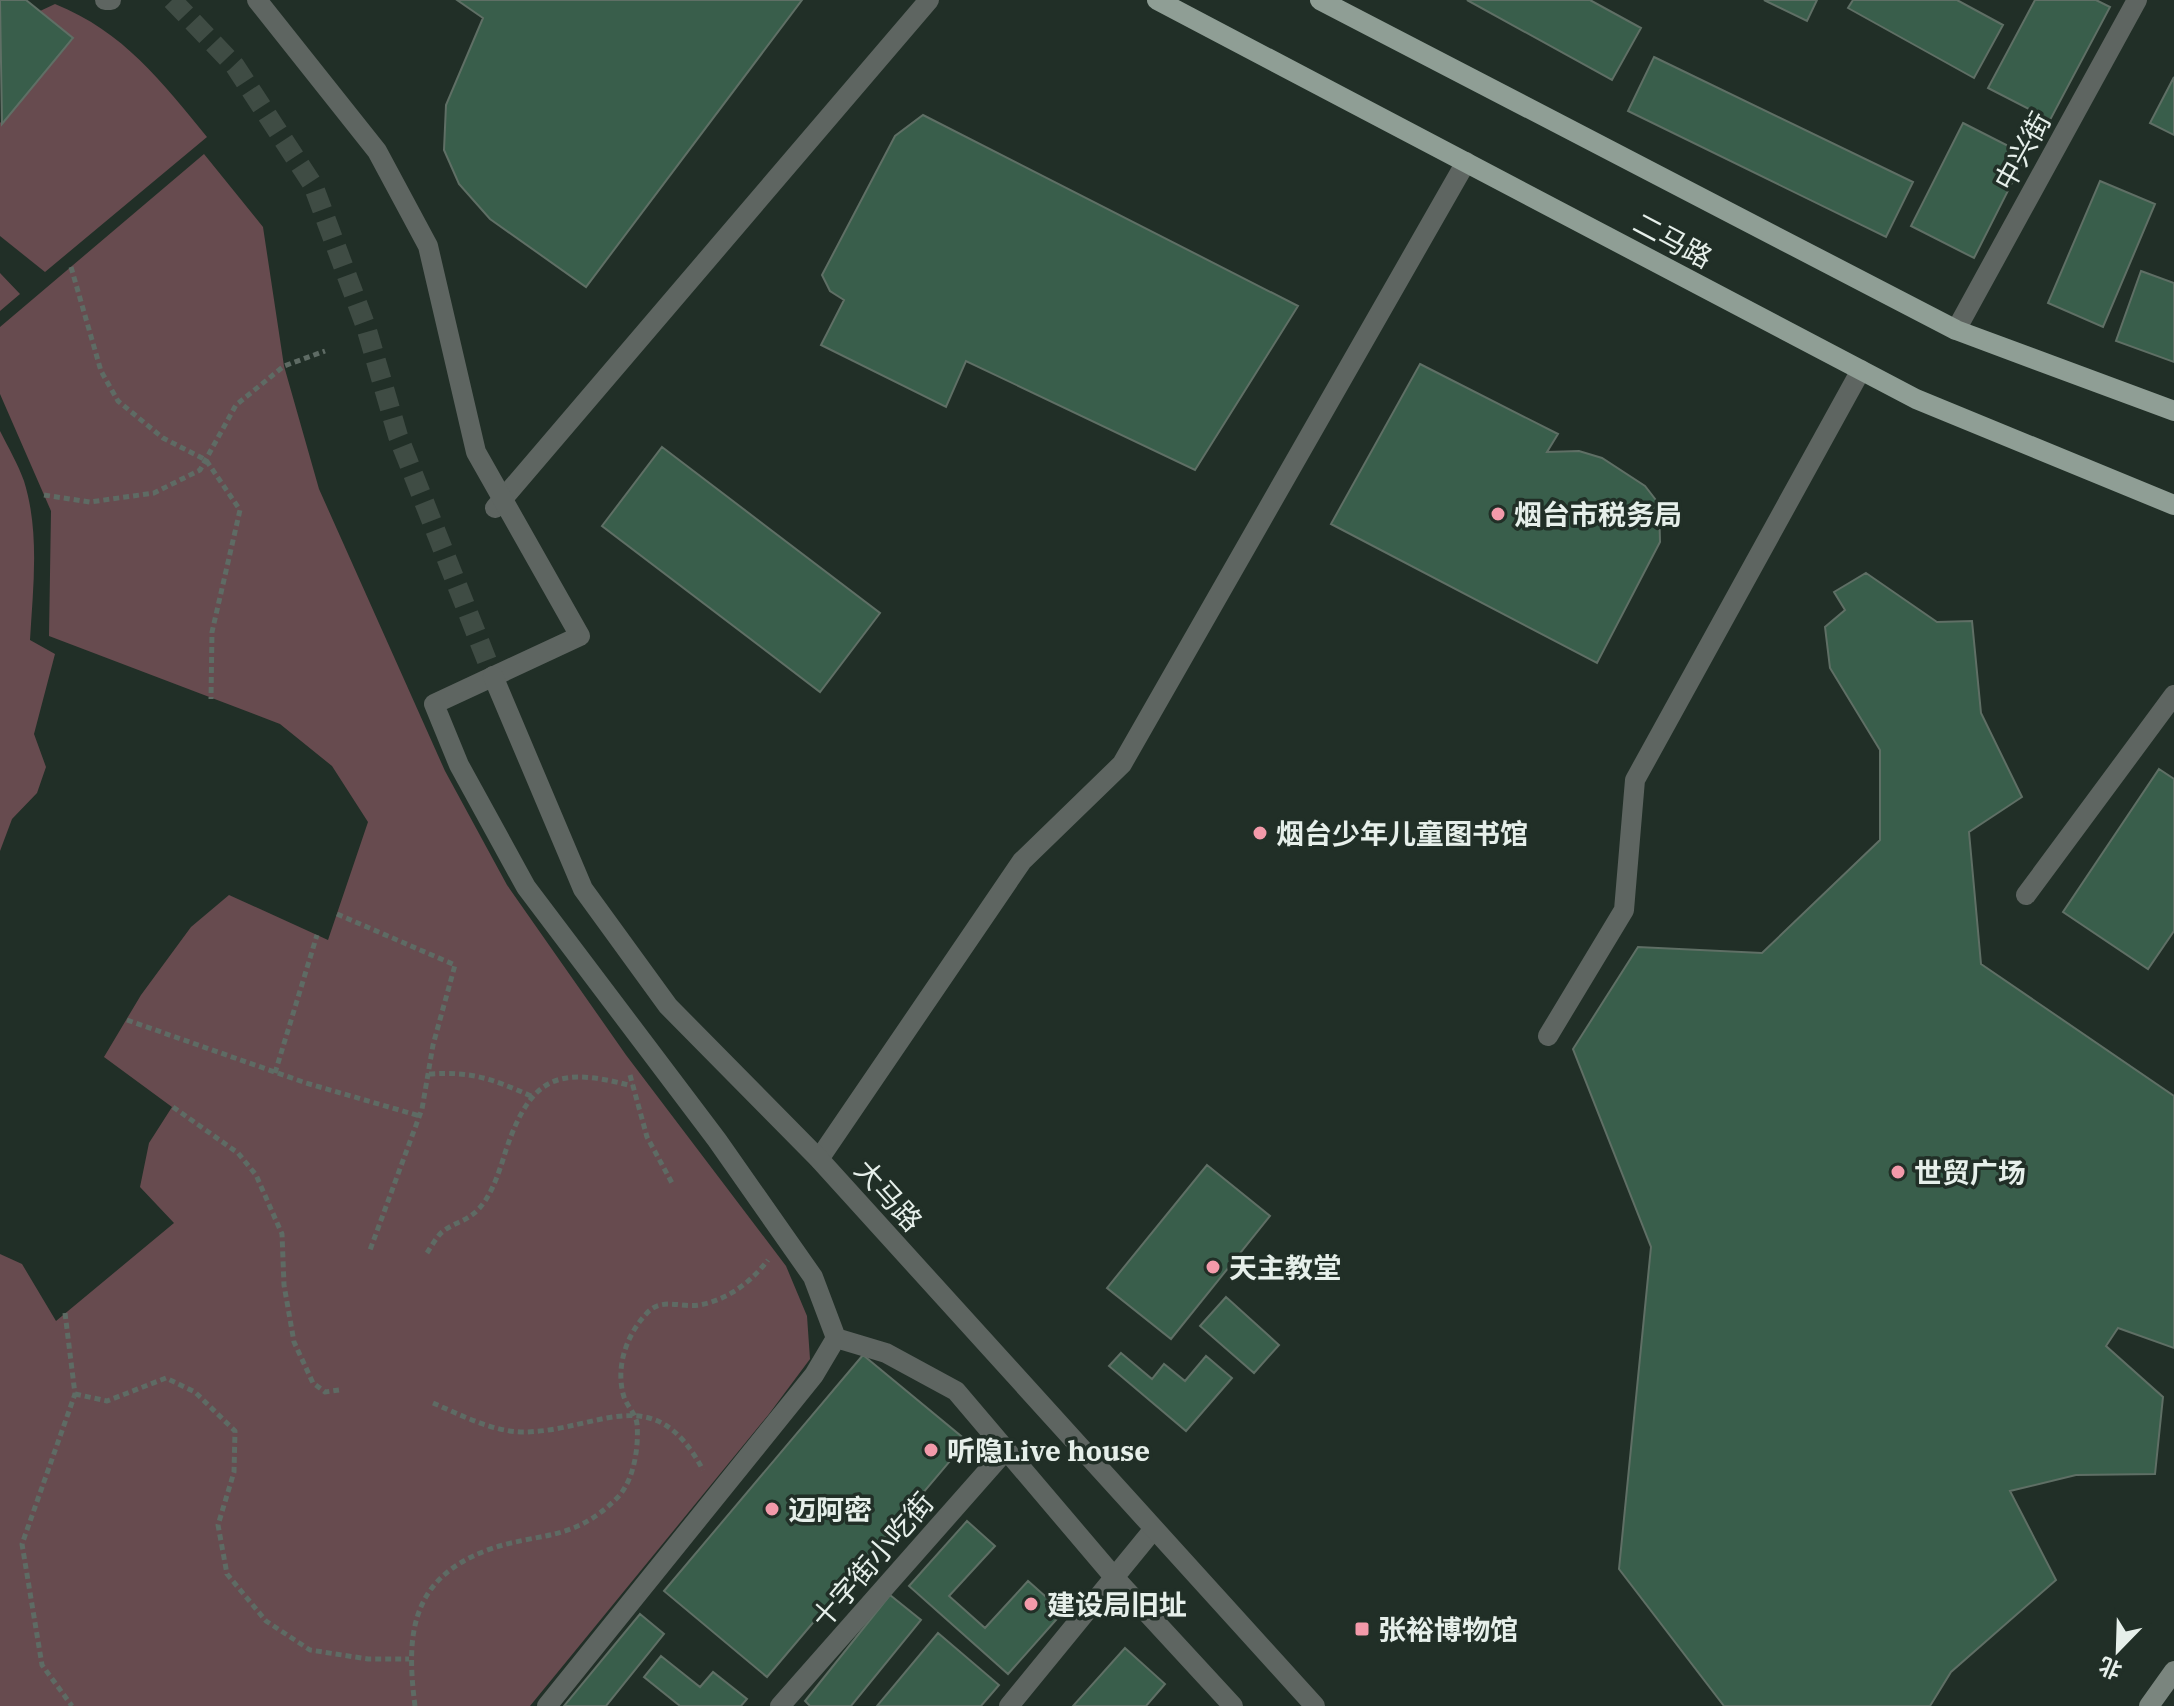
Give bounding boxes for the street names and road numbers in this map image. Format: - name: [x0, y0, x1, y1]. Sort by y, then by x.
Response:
- street label: 中兴街: [1985, 105, 2059, 197]
- street label: 二马路: [1627, 204, 1719, 276]
- street label: 大马路: [847, 1151, 931, 1239]
- street label: 十字街小吃街: [803, 1484, 941, 1636]

